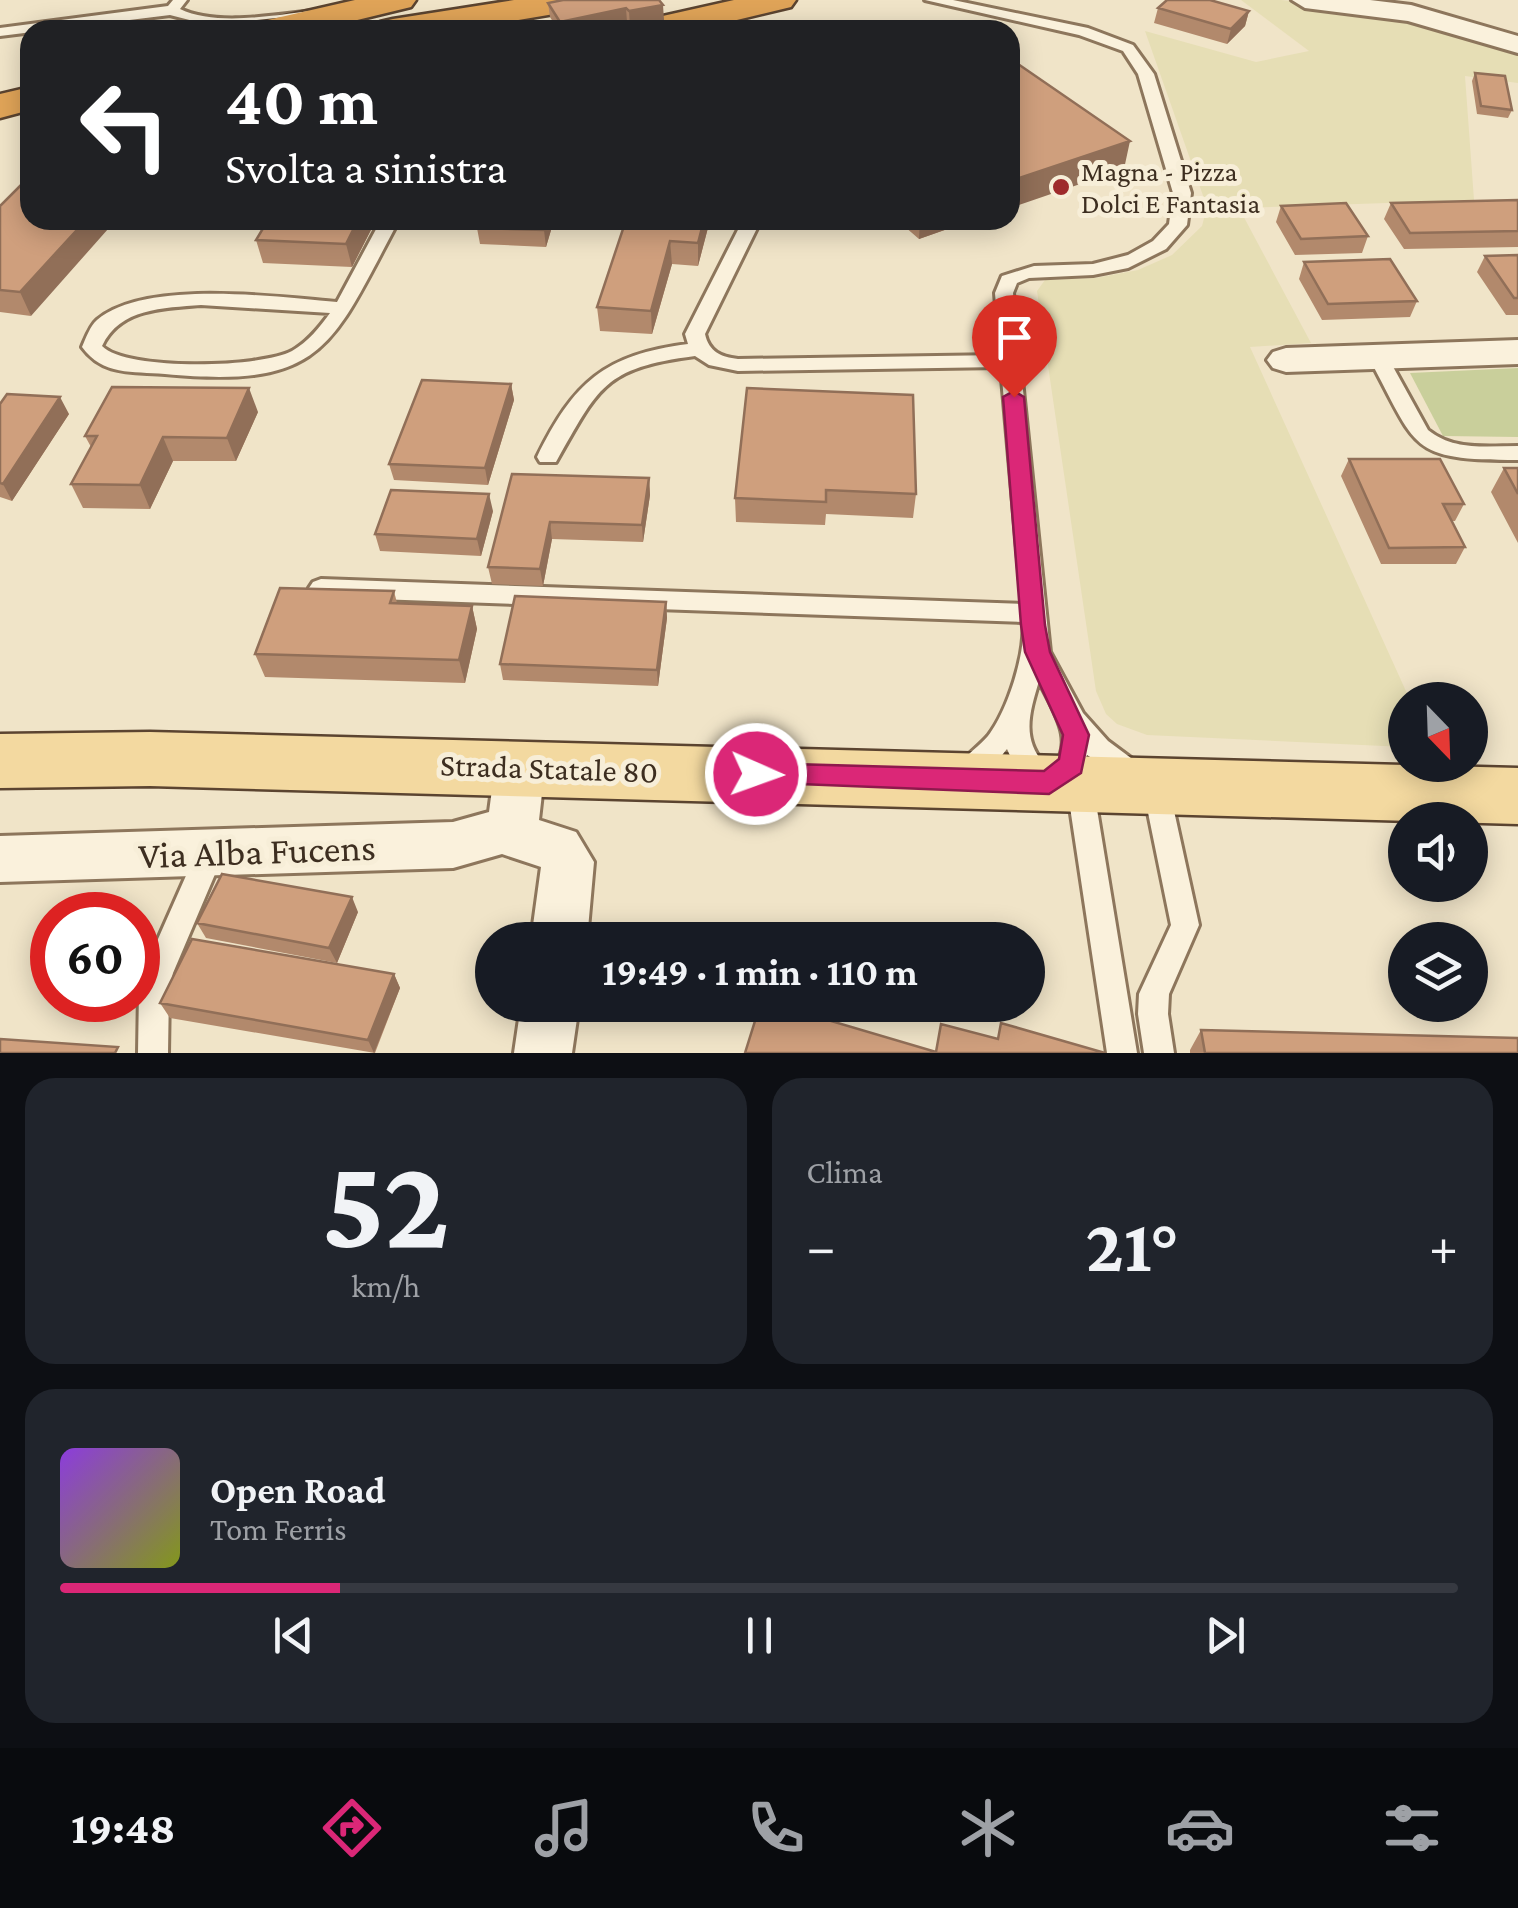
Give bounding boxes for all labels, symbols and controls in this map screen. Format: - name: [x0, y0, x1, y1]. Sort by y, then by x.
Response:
- icon: left: [60, 60, 190, 190]
- text: 40 m: [225, 61, 378, 139]
- text: Svolta a sinistra: [225, 143, 507, 193]
- place label: Magna - Pizza Dolci E Fantasia: [1081, 156, 1260, 219]
- marker: Magna - Pizza Dolci E Fantasia: [1050, 176, 1072, 198]
- pin: [972, 295, 1057, 398]
- icon: arrive: [987, 310, 1042, 365]
- north arrow: [1388, 682, 1488, 782]
- map controls: [1388, 682, 1488, 1022]
- position arrow: [704, 722, 808, 826]
- street label: Strada Statale 80: [439, 746, 659, 790]
- button: sound: [1388, 802, 1488, 902]
- street label: Via Alba Fucens: [138, 826, 376, 876]
- speed limit sign: 60: [30, 892, 160, 1022]
- button: layers: [1388, 922, 1488, 1022]
- text: 19:49 · 1 min · 110 m: [602, 951, 918, 993]
- text: 52: [322, 1130, 450, 1275]
- text: Clima: [807, 1154, 883, 1190]
- text: 21°: [1086, 1204, 1179, 1287]
- text: −: [807, 1216, 836, 1277]
- text: +: [1429, 1216, 1458, 1277]
- text: km/h: [351, 1268, 420, 1304]
- text: Open Road: [210, 1469, 386, 1511]
- text: Tom Ferris: [210, 1511, 347, 1547]
- icon: previous: [266, 1608, 321, 1663]
- icon: pause: [732, 1608, 787, 1663]
- icon: next: [1198, 1608, 1253, 1663]
- icon: directions: [317, 1793, 387, 1863]
- icon: music: [529, 1793, 599, 1863]
- icon: phone: [741, 1793, 811, 1863]
- icon: climate: [953, 1793, 1023, 1863]
- icon: car: [1165, 1793, 1235, 1863]
- icon: filters: [1377, 1793, 1447, 1863]
- text: 19:48: [71, 1803, 175, 1853]

